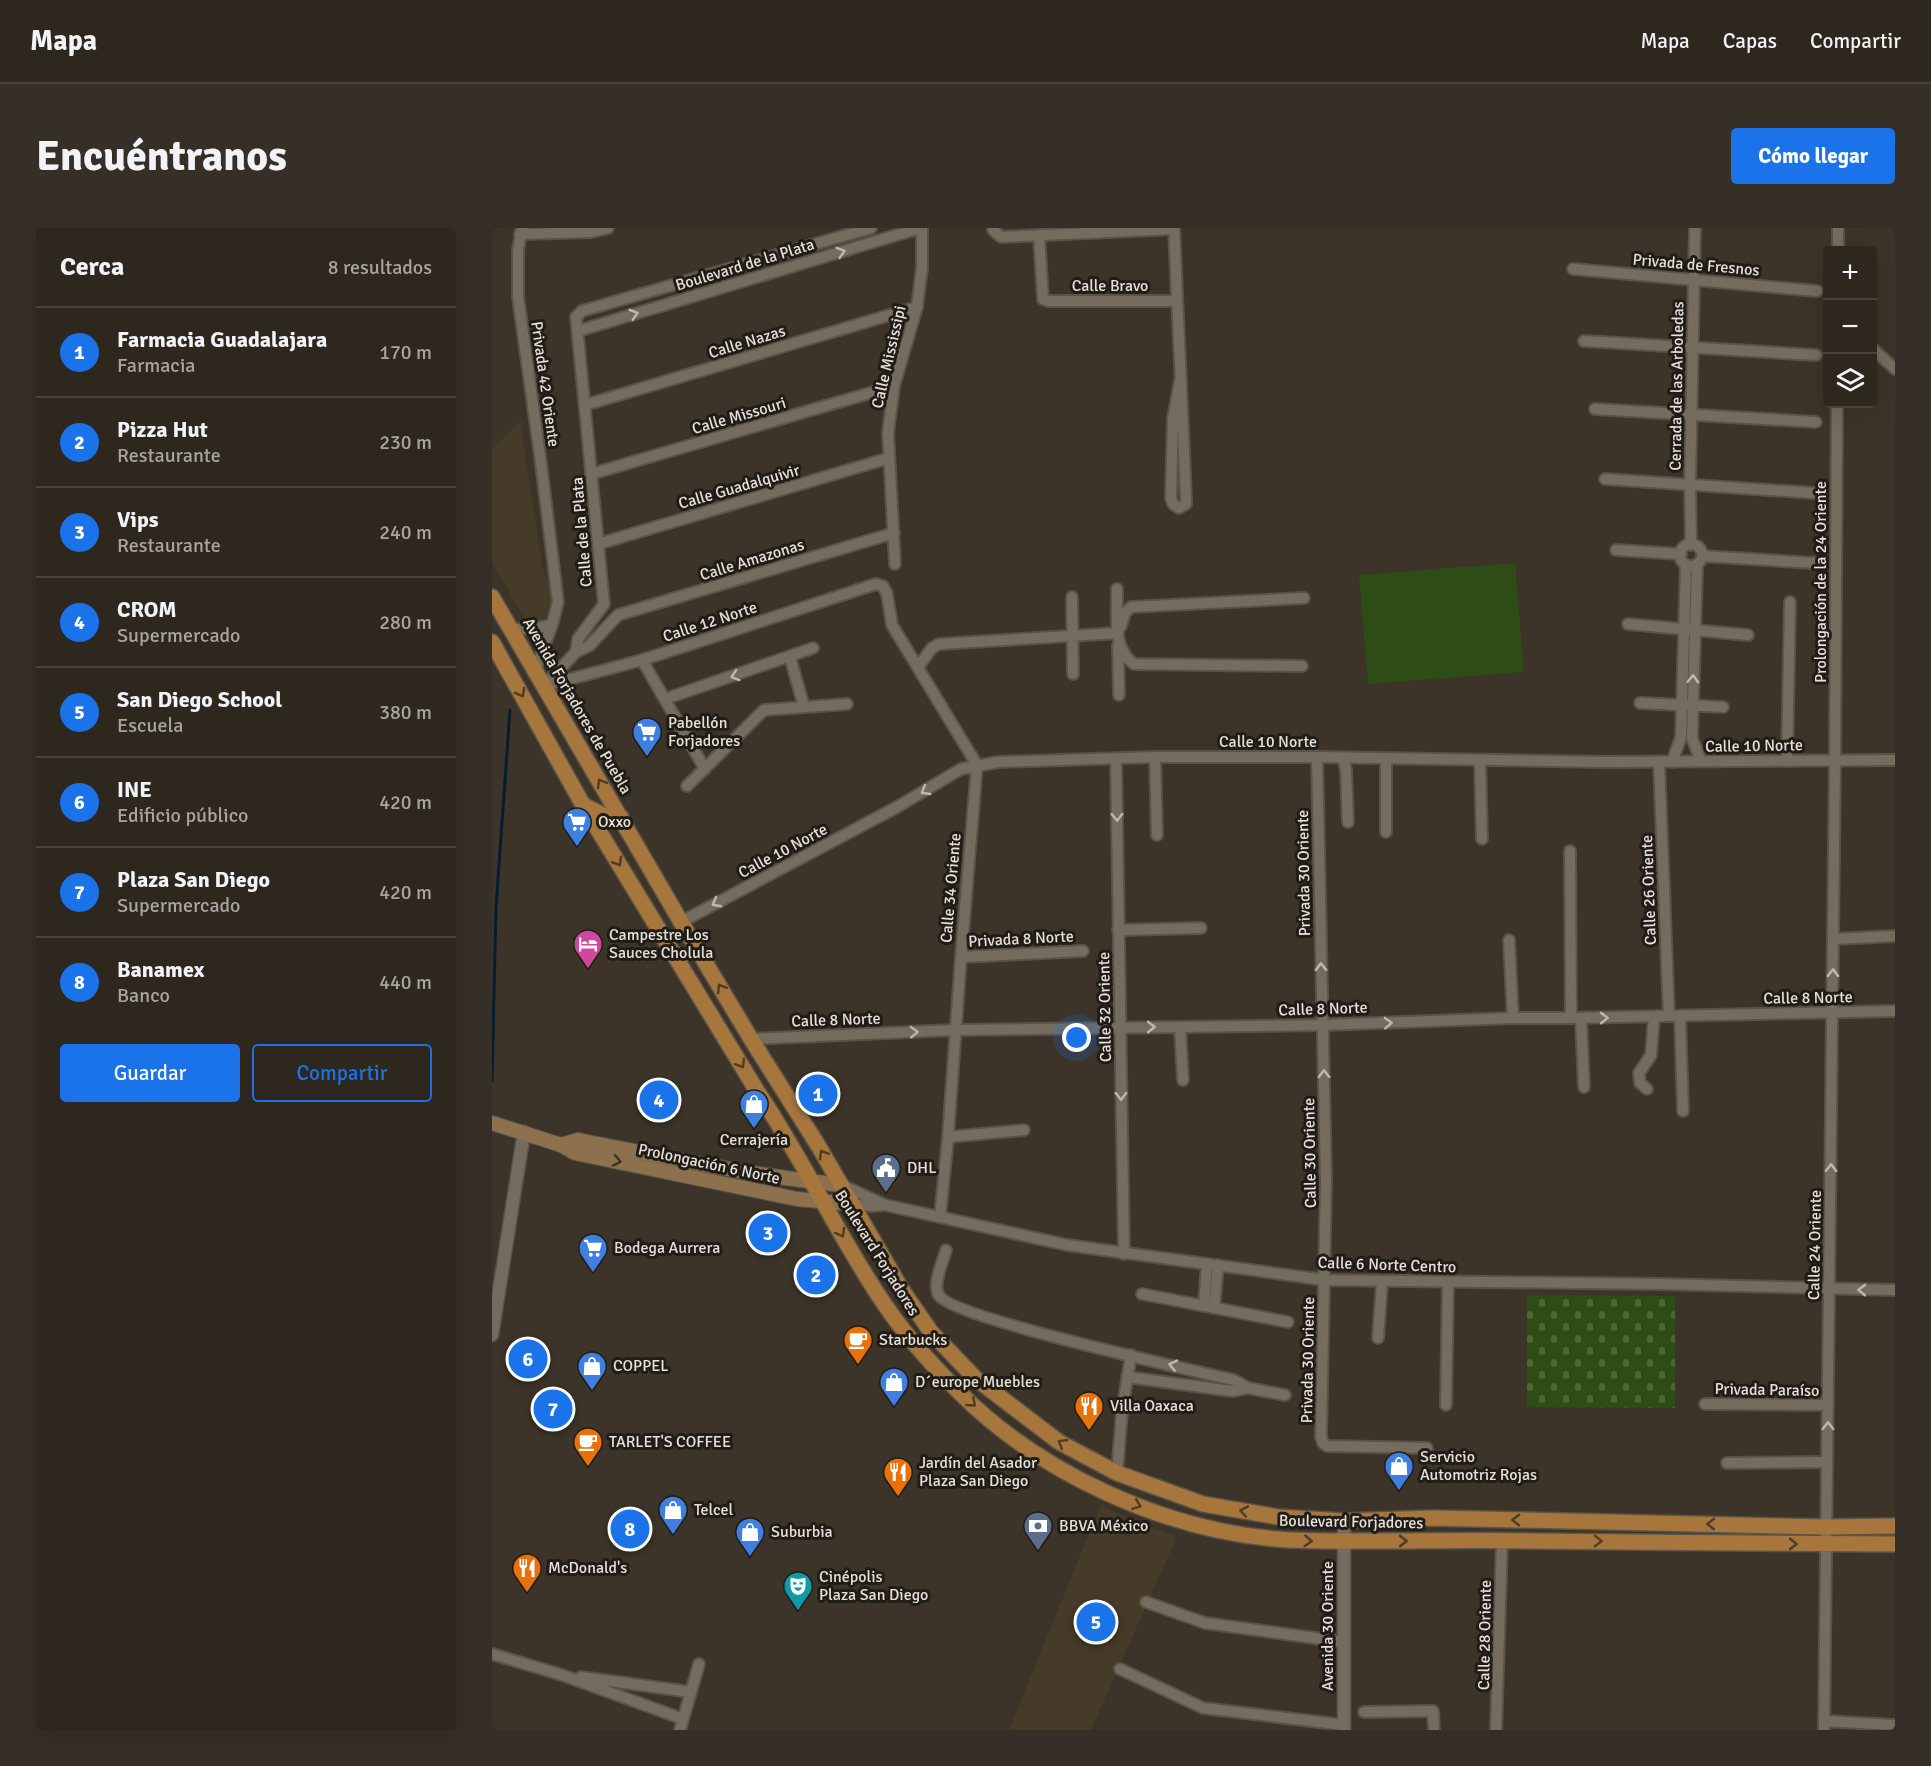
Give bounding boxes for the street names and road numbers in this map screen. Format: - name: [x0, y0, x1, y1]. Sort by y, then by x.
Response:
- street label: Boulevard de la Plata: [673, 234, 817, 296]
- street label: Privada de Fresnos: [1632, 249, 1760, 281]
- street label: Calle Bravo: [1072, 276, 1148, 296]
- street label: Cerrada de las Arboledas: [1666, 301, 1688, 471]
- street label: Calle Mississipi: [867, 304, 911, 410]
- street label: Privada 42 Oriente: [526, 320, 564, 448]
- street label: Calle Nazas: [706, 321, 788, 363]
- street label: Calle Missouri: [690, 393, 788, 439]
- street label: Calle Guadalquivir: [676, 460, 802, 514]
- street label: Calle de la Plata: [567, 476, 597, 588]
- street label: Prolongación de la 24 Oriente: [1811, 481, 1831, 683]
- street label: Calle Amazonas: [697, 535, 807, 585]
- street label: Calle 12 Norte: [660, 597, 760, 647]
- street label: Avenida Forjadores de Puebla: [518, 614, 636, 798]
- street label: Calle 10 Norte: [1219, 732, 1317, 752]
- street label: Calle 10 Norte: [1705, 735, 1803, 757]
- street label: Privada 30 Oriente: [1293, 810, 1315, 936]
- street label: Calle 10 Norte: [735, 819, 831, 883]
- street label: Calle 34 Oriente: [936, 832, 966, 944]
- street label: Calle 26 Oriente: [1637, 835, 1661, 945]
- street label: Privada 8 Norte: [968, 926, 1074, 952]
- street label: Calle 32 Oriente: [1094, 952, 1116, 1062]
- street label: Calle 8 Norte: [1763, 987, 1853, 1009]
- street label: Calle 8 Norte: [1278, 997, 1368, 1021]
- street label: Calle 8 Norte: [791, 1008, 881, 1032]
- street label: Calle 30 Oriente: [1299, 1098, 1321, 1208]
- street label: Prolongación 6 Norte: [636, 1139, 782, 1189]
- street label: Boulevard Forjadores: [830, 1186, 924, 1320]
- street label: Calle 24 Oriente: [1804, 1190, 1826, 1300]
- street label: Calle 6 Norte Centro: [1317, 1253, 1457, 1277]
- street label: Privada 30 Oriente: [1297, 1297, 1319, 1423]
- street label: Privada Paraíso: [1714, 1379, 1820, 1401]
- street label: Boulevard Forjadores: [1279, 1511, 1423, 1533]
- street label: Avenida 30 Oriente: [1318, 1561, 1338, 1691]
- street label: Calle 28 Oriente: [1474, 1580, 1496, 1690]

